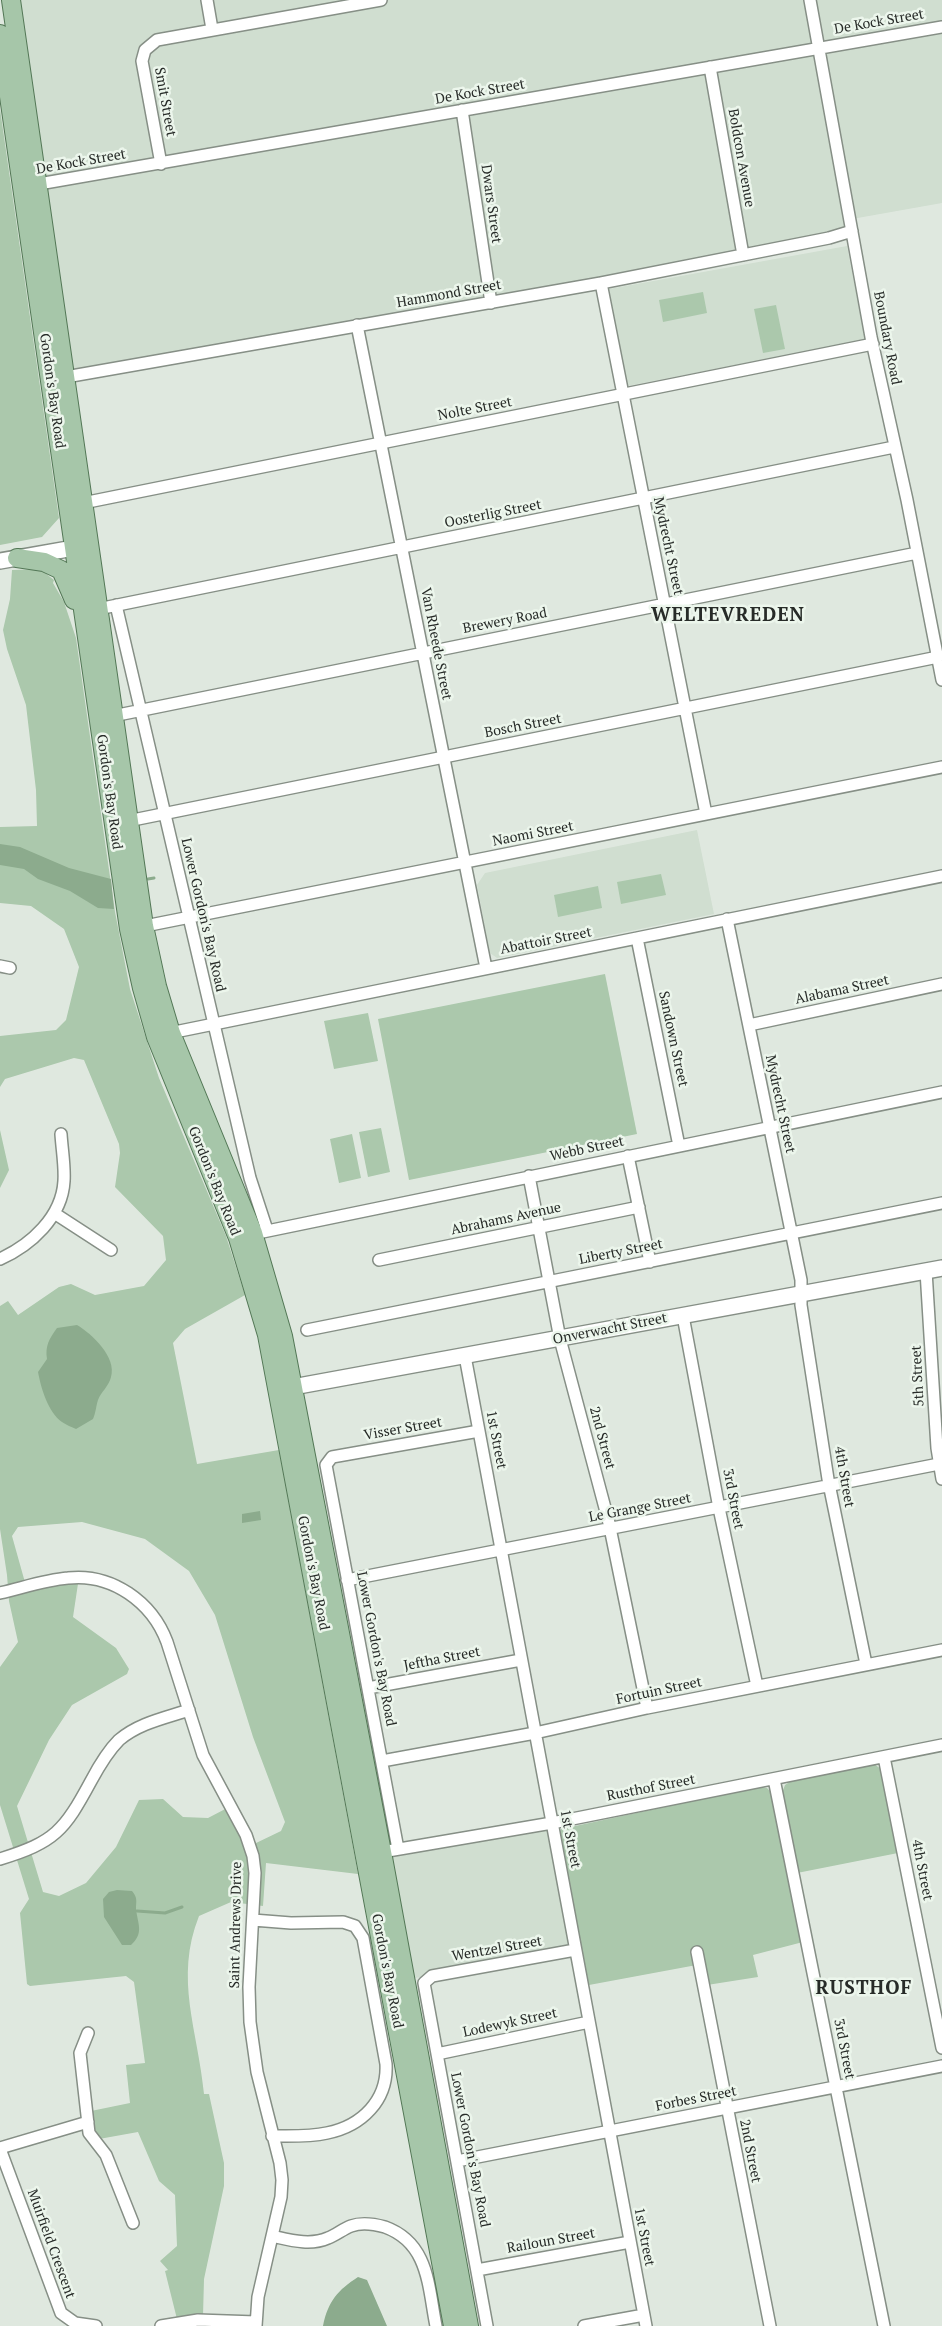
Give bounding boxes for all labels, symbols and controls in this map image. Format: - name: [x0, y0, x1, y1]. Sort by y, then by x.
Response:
- street label: De Kock Street: [833, 6, 925, 38]
- street label: Smit Street: [151, 66, 179, 138]
- street label: De Kock Street: [434, 76, 526, 108]
- street label: Boldcon Avenue: [724, 107, 758, 209]
- street label: De Kock Street: [35, 146, 127, 178]
- street label: Dwars Street: [477, 164, 505, 244]
- street label: Hammond Street: [395, 277, 503, 311]
- street label: Boundary Road: [870, 290, 904, 386]
- street label: Gordon's Bay Road: [36, 332, 68, 450]
- street label: Nolte Street: [436, 394, 514, 424]
- street label: Mydrecht Street: [649, 495, 687, 597]
- street label: Oosterlig Street: [443, 496, 543, 532]
- street label: Van Rheede Street: [417, 586, 455, 702]
- street label: Brewery Road: [461, 605, 549, 637]
- district label: WELTEVREDEN: [650, 605, 806, 627]
- street label: Bosch Street: [483, 710, 563, 742]
- street label: Gordon's Bay Road: [93, 733, 125, 851]
- street label: Naomi Street: [491, 818, 575, 850]
- street label: Lower Gordon's Bay Road: [177, 837, 229, 993]
- street label: Abattoir Street: [499, 924, 593, 958]
- street label: Alabama Street: [794, 972, 890, 1008]
- street label: Sandown Street: [655, 990, 691, 1088]
- street label: Mydrecht Street: [761, 1053, 799, 1155]
- street label: Gordon's Bay Road: [184, 1124, 244, 1238]
- street label: Webb Street: [548, 1133, 626, 1165]
- street label: Abrahams Avenue: [449, 1199, 563, 1239]
- street label: Liberty Street: [578, 1236, 664, 1268]
- street label: Onverwacht Street: [551, 1310, 669, 1348]
- street label: 5th Street: [908, 1345, 928, 1407]
- street label: 2nd Street: [586, 1405, 618, 1471]
- street label: 1st Street: [482, 1409, 510, 1471]
- street label: Visser Street: [363, 1414, 443, 1444]
- street label: 4th Street: [830, 1445, 858, 1509]
- street label: 3rd Street: [719, 1467, 747, 1531]
- street label: Le Grange Street: [588, 1490, 692, 1526]
- street label: Gordon's Bay Road: [294, 1514, 332, 1632]
- street label: Lower Gordon's Bay Road: [353, 1570, 399, 1728]
- street label: Jeftha Street: [402, 1643, 482, 1675]
- street label: Fortuin Street: [615, 1674, 703, 1708]
- street label: Rusthof Street: [605, 1771, 697, 1805]
- street label: 1st Street: [556, 1808, 584, 1870]
- street label: 4th Street: [908, 1838, 936, 1902]
- street label: Saint Andrews Drive: [226, 1861, 246, 1989]
- street label: Gordon's Bay Road: [368, 1912, 406, 2030]
- street label: Wentzel Street: [451, 1933, 543, 1965]
- district label: RUSTHOF: [815, 1978, 913, 2000]
- street label: Lodewyk Street: [461, 2005, 559, 2041]
- street label: 3rd Street: [830, 2017, 858, 2081]
- street label: Lower Gordon's Bay Road: [447, 2071, 493, 2229]
- street label: Forbes Street: [654, 2083, 738, 2115]
- street label: 2nd Street: [736, 2118, 764, 2184]
- street label: Muirfield Crescent: [23, 2187, 79, 2301]
- street label: 1st Street: [630, 2206, 658, 2268]
- street label: Railoun Street: [506, 2225, 596, 2257]

